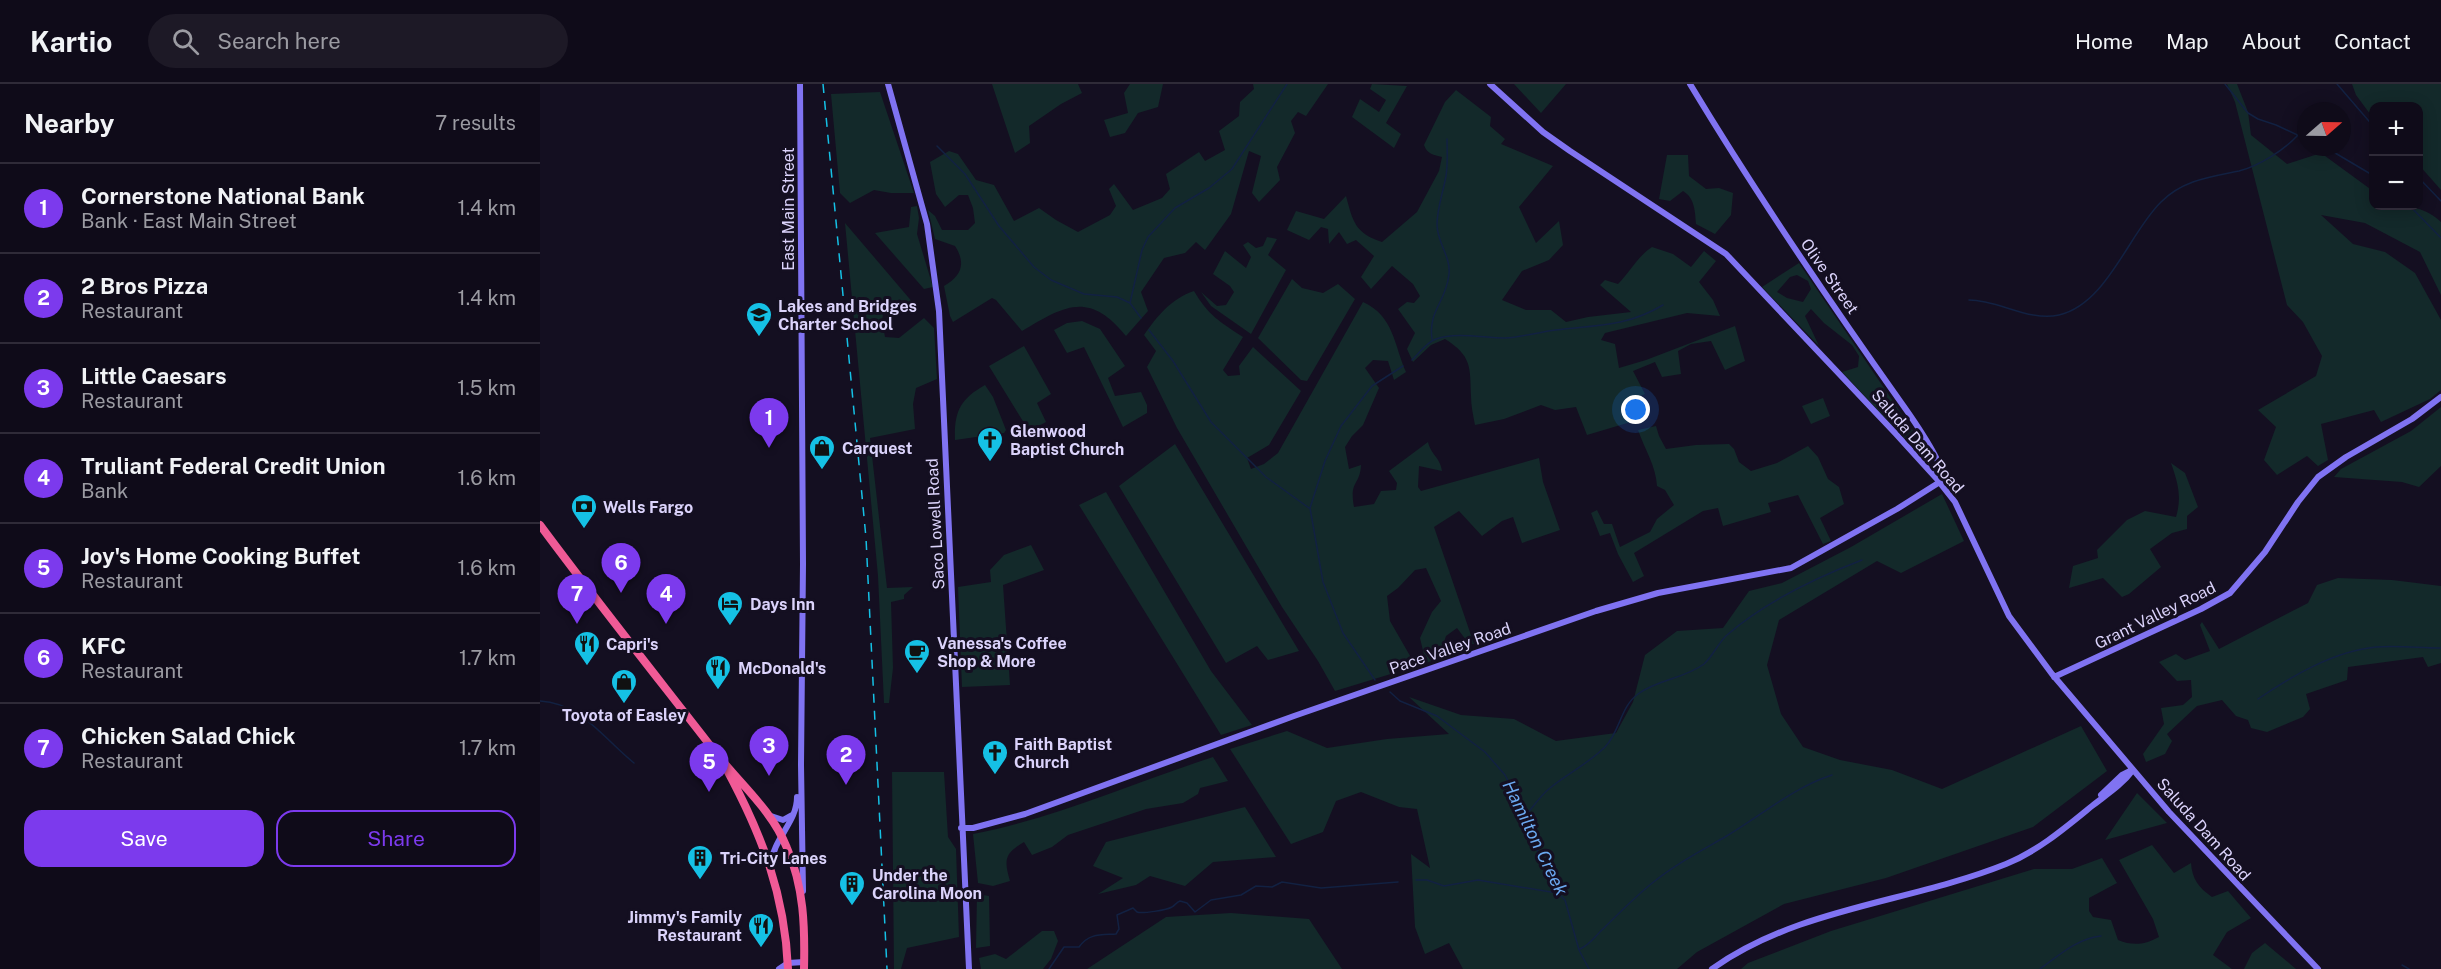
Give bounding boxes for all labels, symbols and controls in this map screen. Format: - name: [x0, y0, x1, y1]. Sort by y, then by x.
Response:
- search box: [148, 14, 568, 68]
- text: Kartio: [30, 25, 112, 58]
- icon: search: [169, 25, 202, 58]
- text: Search here: [217, 28, 341, 54]
- text: Home: [2075, 29, 2133, 54]
- text: Map: [2166, 29, 2209, 54]
- text: About: [2242, 29, 2301, 54]
- text: Contact: [2334, 29, 2411, 54]
- north arrow: [2297, 102, 2351, 156]
- map controls: [2369, 102, 2423, 210]
- button: +: [2369, 102, 2423, 156]
- text: Nearby: [24, 108, 114, 139]
- text: 7 results: [435, 111, 516, 135]
- street label: East Main Street: [779, 147, 798, 271]
- button: −: [2369, 156, 2423, 210]
- text: Cornerstone National Bank: [81, 183, 365, 209]
- text: 1: [39, 196, 48, 220]
- text: 1.4 km: [458, 196, 516, 220]
- text: Bank · East Main Street: [81, 209, 297, 233]
- street label: Olive Street: [1797, 235, 1863, 318]
- text: 2 Bros Pizza: [81, 273, 208, 299]
- text: 2: [37, 286, 50, 310]
- text: 1.4 km: [458, 286, 516, 310]
- place label: Lakes and Bridges Charter School: [778, 297, 917, 334]
- text: Restaurant: [81, 299, 183, 323]
- school or university icon: Lakes and Bridges Charter School: [744, 300, 774, 338]
- text: Little Caesars: [81, 363, 227, 389]
- text: 3: [37, 376, 50, 400]
- text: 1.5 km: [457, 376, 516, 400]
- street label: Saluda Dam Road: [1867, 386, 1968, 497]
- text: Restaurant: [81, 389, 183, 413]
- your location: [1621, 395, 1650, 424]
- pin: 1: [750, 398, 788, 448]
- place label: Glenwood Baptist Church: [1010, 422, 1124, 459]
- church icon: Glenwood Baptist Church: [975, 425, 1005, 463]
- shop icon: Carquest: [807, 433, 837, 471]
- place label: Carquest: [842, 439, 913, 458]
- text: Truliant Federal Credit Union: [81, 453, 385, 479]
- street label: Saco Lowell Road: [923, 458, 948, 590]
- text: 4: [37, 466, 50, 490]
- text: 1.6 km: [458, 466, 516, 490]
- text: Bank: [81, 479, 128, 503]
- bank icon: Wells Fargo: [569, 492, 599, 530]
- place label: Wells Fargo: [603, 498, 693, 517]
- text: Joy's Home Cooking Buffet: [81, 543, 360, 569]
- pin: 6: [602, 544, 640, 593]
- text: 5: [37, 556, 50, 580]
- text: 1.6 km: [458, 556, 516, 580]
- text: Restaurant: [81, 569, 183, 593]
- pin: 7: [558, 574, 597, 624]
- pin: 4: [646, 574, 686, 624]
- street label: Grant Valley Road: [2092, 578, 2219, 653]
- hotel icon: Days Inn: [715, 589, 745, 627]
- place label: Days Inn: [750, 595, 815, 614]
- street label: Pace Valley Road: [1387, 619, 1513, 678]
- restaurant icon: Capri's: [572, 629, 602, 667]
- text: KFC: [81, 633, 126, 659]
- place label: Vanessa's Coffee Shop & More: [937, 634, 1067, 671]
- place label: Capri's: [606, 635, 658, 654]
- cafe icon: Vanessa's Coffee Shop & More: [902, 637, 932, 675]
- text: 6: [37, 646, 50, 670]
- text: 1.7 km: [459, 646, 516, 670]
- restaurant icon: McDonald's: [703, 653, 733, 691]
- text: Restaurant: [81, 659, 183, 683]
- place label: McDonald's: [738, 659, 826, 678]
- shop icon: Toyota of Easley: [609, 667, 639, 705]
- place label: Toyota of Easley: [562, 706, 686, 725]
- text: Chicken Salad Chick: [81, 723, 295, 749]
- pin: 3: [750, 726, 788, 776]
- place label: Faith Baptist Church: [1014, 735, 1113, 772]
- text: 7: [37, 736, 50, 760]
- text: 1.7 km: [459, 736, 516, 760]
- pin: 2: [826, 736, 866, 785]
- church icon: Faith Baptist Church: [980, 738, 1010, 776]
- pin: 5: [690, 742, 728, 792]
- text: Restaurant: [81, 749, 183, 773]
- street label: Saluda Dam Road: [2153, 774, 2255, 884]
- water label: Hamilton Creek: [1498, 777, 1573, 899]
- button: Save: [24, 810, 264, 867]
- button: Share: [276, 810, 516, 867]
- building icon: Tri-City Lanes: [685, 843, 715, 881]
- place label: Tri-City Lanes: [720, 849, 827, 868]
- place label: Under the Carolina Moon: [872, 866, 982, 903]
- building icon: Under the Carolina Moon: [837, 869, 867, 907]
- place label: Jimmy's Family Restaurant: [628, 908, 742, 945]
- restaurant icon: Jimmy's Family Restaurant: [746, 911, 776, 949]

